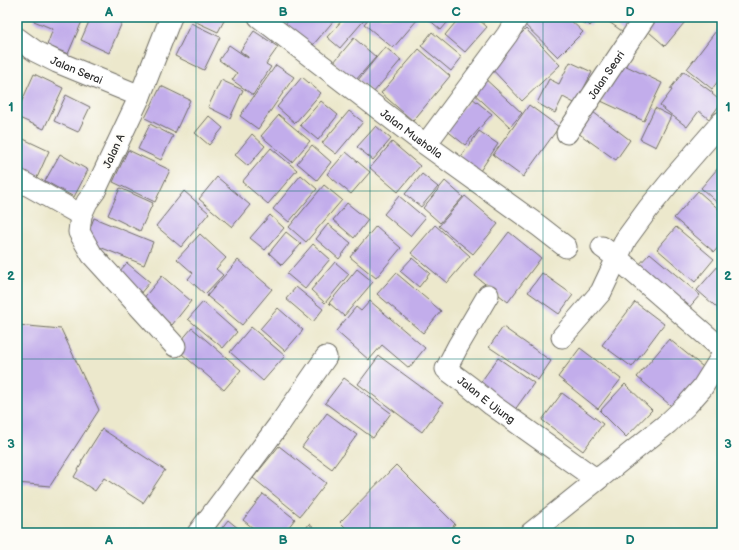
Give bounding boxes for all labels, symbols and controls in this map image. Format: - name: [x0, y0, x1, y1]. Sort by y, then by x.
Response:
- text: A: [104, 4, 113, 20]
- text: B: [278, 4, 288, 20]
- text: C: [451, 4, 461, 20]
- text: D: [625, 4, 635, 20]
- street label: Jalan Seari: [585, 48, 627, 102]
- street label: Jalan Serai: [48, 53, 105, 86]
- text: 1: [8, 99, 14, 115]
- text: 1: [725, 99, 731, 115]
- street label: Jalan Musholla: [378, 106, 445, 161]
- street label: Jalan A: [100, 132, 128, 170]
- text: 2: [7, 268, 15, 284]
- text: 2: [724, 268, 732, 284]
- street label: Jalan E Ujung: [455, 374, 518, 426]
- text: 3: [7, 436, 15, 452]
- text: 3: [724, 436, 732, 452]
- text: A: [104, 532, 113, 548]
- text: B: [278, 532, 288, 548]
- text: C: [451, 532, 461, 548]
- text: D: [625, 532, 635, 548]

